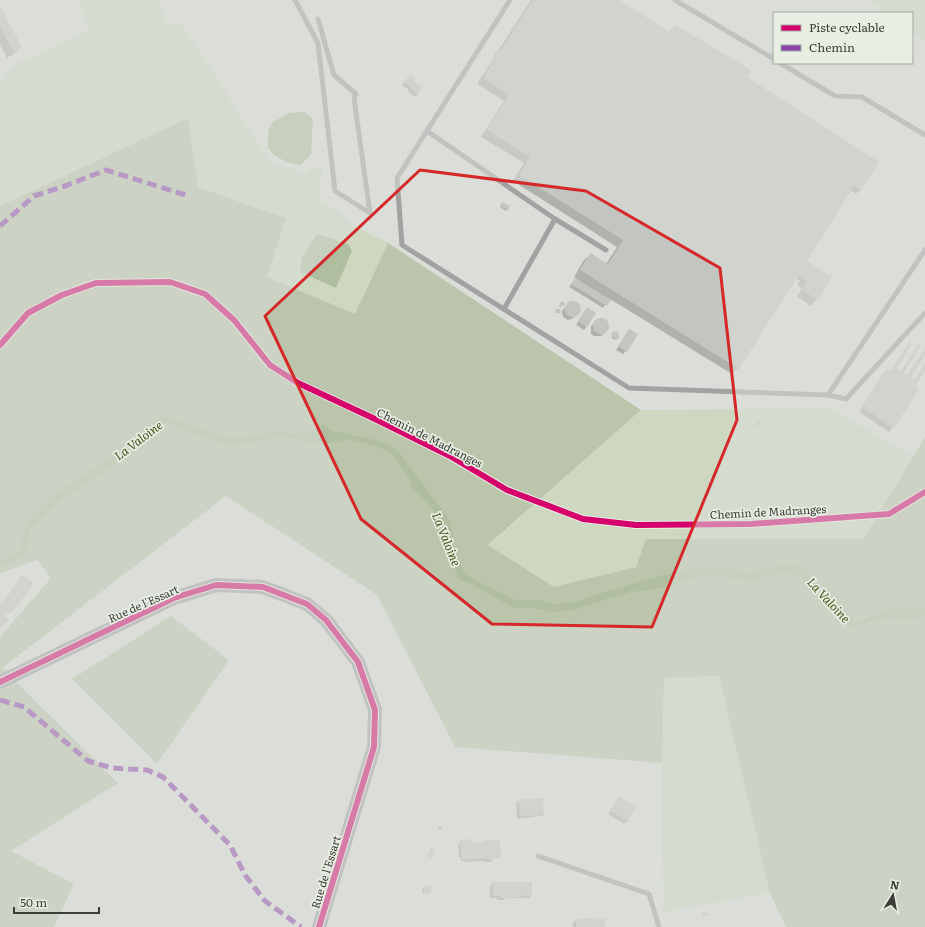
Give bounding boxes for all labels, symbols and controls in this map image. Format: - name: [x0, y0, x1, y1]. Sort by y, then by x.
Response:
- legend: [773, 12, 913, 64]
- text: Piste cyclable: [809, 18, 885, 36]
- text: Chemin: [809, 38, 855, 56]
- street label: Chemin de Madranges: [374, 403, 486, 471]
- water label: La Valoine: [110, 416, 166, 464]
- street label: Chemin de Madranges: [709, 500, 827, 522]
- water label: La Valoine: [428, 510, 466, 569]
- water label: La Valoine: [803, 573, 855, 627]
- street label: Rue de l'Essart: [105, 580, 181, 626]
- street label: Rue de l'Essart: [306, 833, 344, 910]
- north arrow: [873, 875, 913, 915]
- text: N: [889, 875, 901, 893]
- scale bar: [14, 889, 99, 915]
- text: 50 m: [20, 893, 47, 911]

